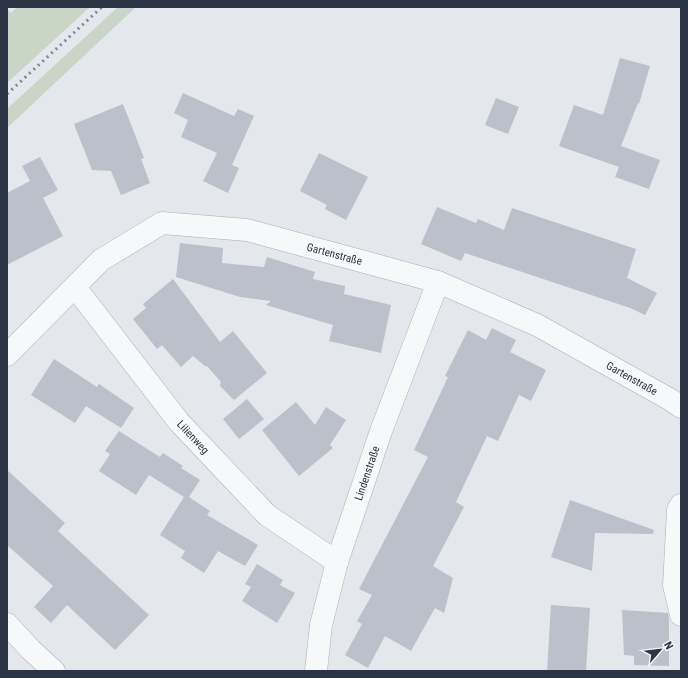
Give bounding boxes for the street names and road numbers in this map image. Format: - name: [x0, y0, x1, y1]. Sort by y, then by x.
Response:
- street label: Gartenstraße: [305, 240, 364, 268]
- street label: Gartenstraße: [604, 359, 660, 398]
- street label: Lilienweg: [174, 418, 212, 456]
- street label: Lindenstraße: [352, 444, 382, 502]

